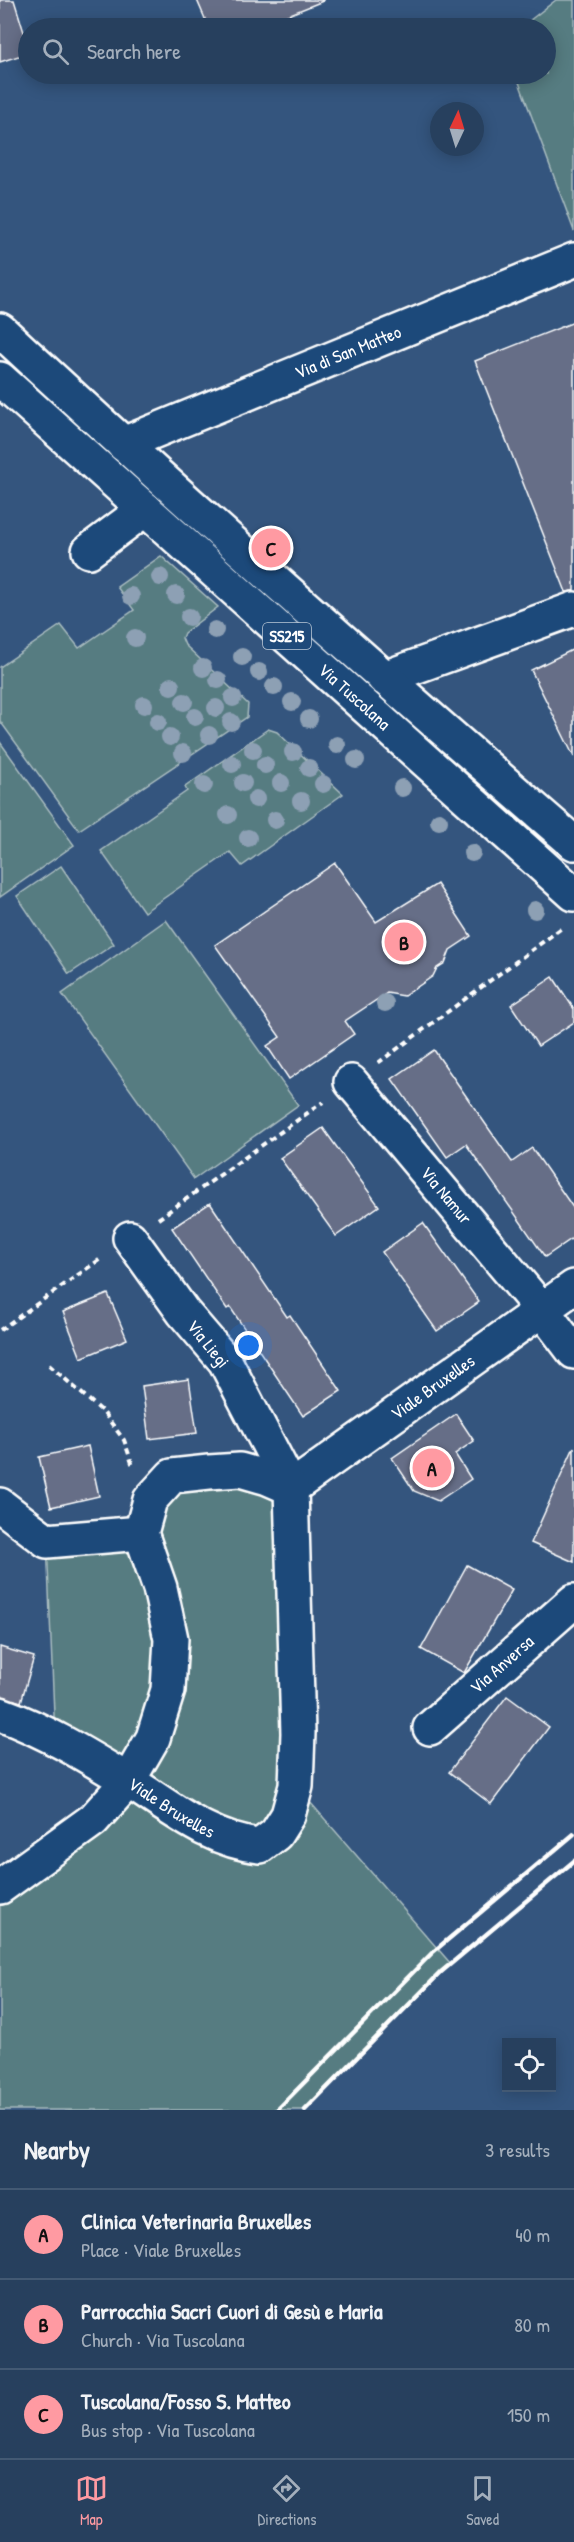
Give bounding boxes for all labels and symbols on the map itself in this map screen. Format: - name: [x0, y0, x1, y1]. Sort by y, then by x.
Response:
- north arrow: [430, 102, 484, 156]
- street label: Via di San Matteo: [291, 319, 405, 385]
- pin: C: [252, 526, 290, 570]
- road number: SS215: [263, 623, 311, 649]
- street label: Via Tuscolana: [313, 657, 396, 736]
- pin: B: [384, 920, 424, 964]
- street label: Via Namur: [415, 1161, 478, 1229]
- street label: Via Liegi: [181, 1314, 235, 1373]
- your location: [234, 1331, 263, 1360]
- street label: Viale Bruxelles: [385, 1348, 480, 1425]
- pin: A: [412, 1446, 452, 1490]
- street label: Via Anversa: [464, 1629, 539, 1699]
- street label: Viale Bruxelles: [124, 1771, 219, 1844]

